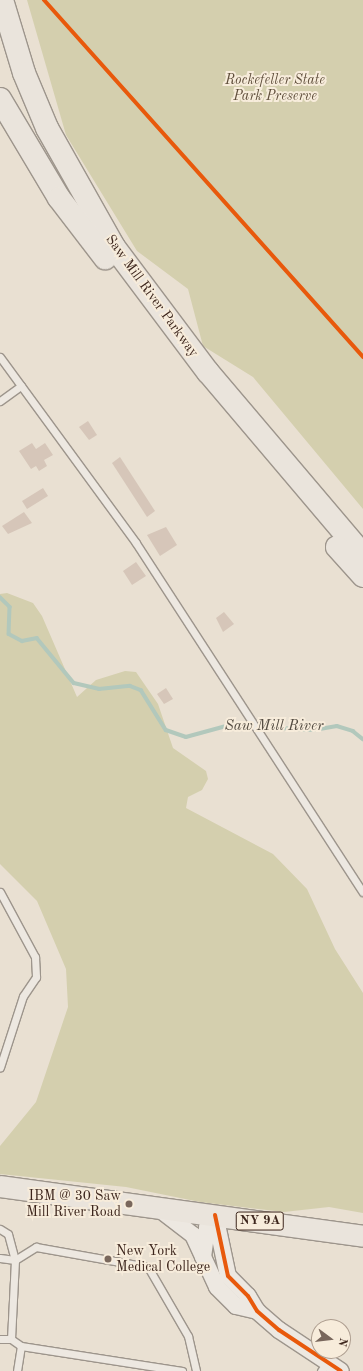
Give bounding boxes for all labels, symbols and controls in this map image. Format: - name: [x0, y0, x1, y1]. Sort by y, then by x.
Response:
- park label: Rockefeller State Park Preserve: [225, 72, 325, 104]
- street label: Saw Mill River Parkway: [102, 232, 202, 360]
- water label: Saw Mill River: [224, 718, 324, 736]
- place label: IBM @ 30 Saw Mill River Road: [26, 1188, 121, 1220]
- marker: IBM @ 30 Saw Mill River Road: [124, 1199, 134, 1209]
- road number: NY 9A: [235, 1210, 285, 1232]
- place label: New York Medical College: [116, 1243, 210, 1276]
- marker: New York Medical College: [103, 1254, 113, 1264]
- north arrow: [311, 1319, 351, 1359]
- text: N: [336, 1336, 349, 1347]

